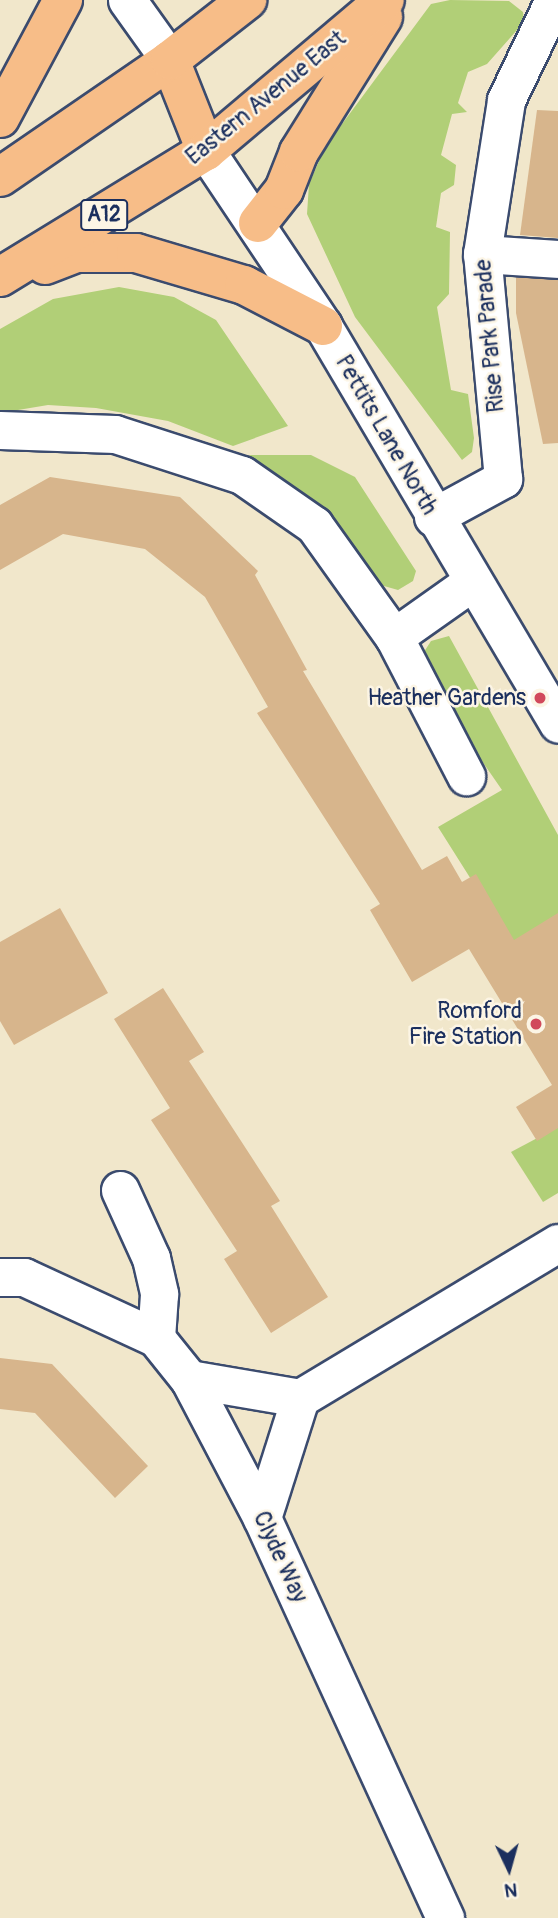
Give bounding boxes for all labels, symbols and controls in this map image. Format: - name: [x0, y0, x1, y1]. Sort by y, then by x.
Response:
- street label: Eastern Avenue East: [181, 25, 351, 171]
- road number: A12: [80, 198, 128, 232]
- street label: Rise Park Parade: [470, 258, 510, 414]
- street label: Pettits Lane North: [329, 350, 443, 520]
- place label: Heather Gardens: [368, 684, 526, 712]
- marker: Heather Gardens: [532, 690, 548, 706]
- place label: Romford Fire Station: [409, 997, 522, 1051]
- marker: Romford Fire Station: [528, 1016, 544, 1032]
- street label: Clyde Way: [247, 1507, 313, 1607]
- north arrow: [474, 1834, 544, 1904]
- text: N: [503, 1877, 518, 1902]

